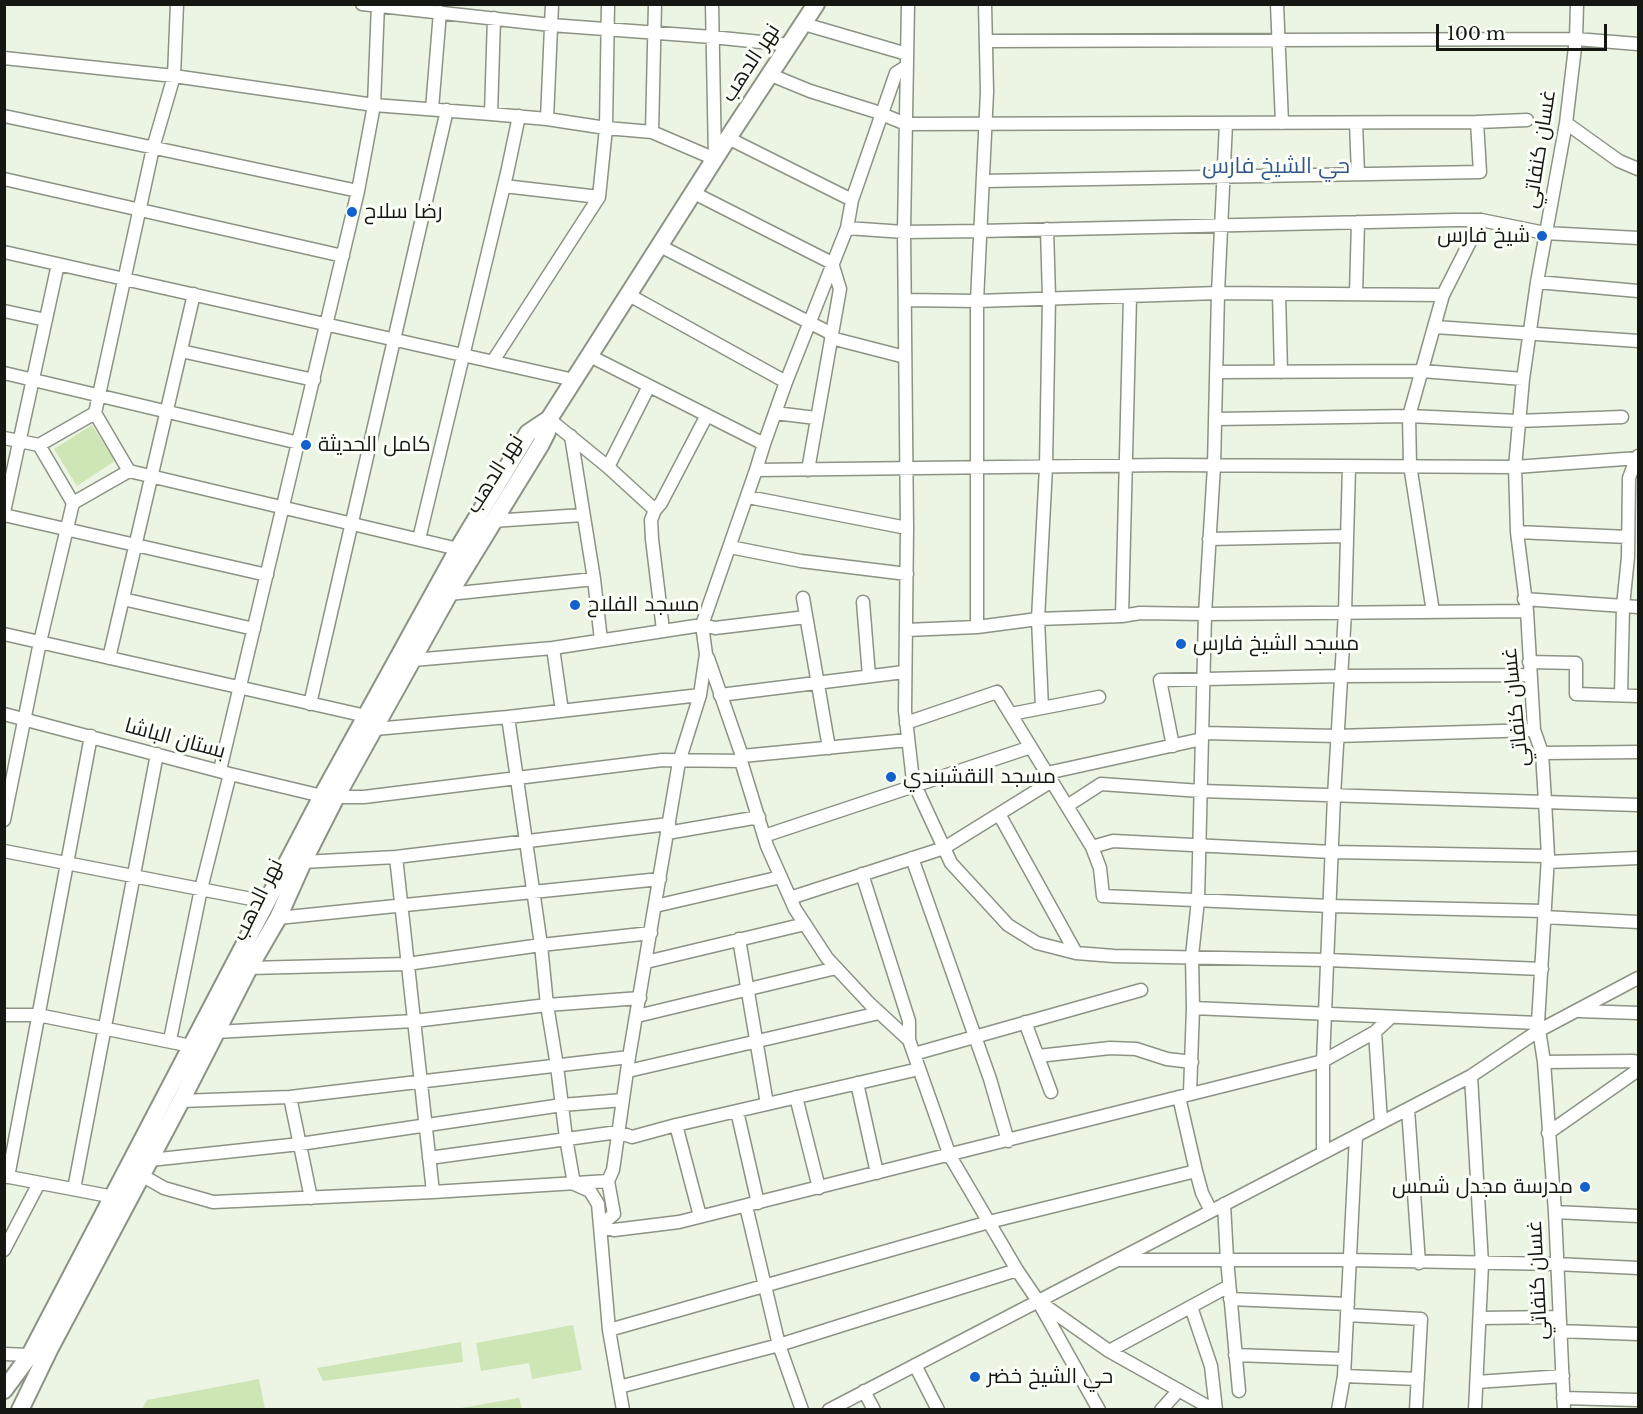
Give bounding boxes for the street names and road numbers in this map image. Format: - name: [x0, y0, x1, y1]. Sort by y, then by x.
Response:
- street label: نهر الدهب: [716, 19, 786, 107]
- street label: غسان كنفاتي: [1518, 88, 1562, 210]
- street label: نهر الدهب: [461, 430, 529, 518]
- street label: غسان كنفاتي: [1497, 646, 1535, 768]
- street label: بستان الباشا: [122, 713, 228, 765]
- street label: نهر الدهب: [227, 855, 289, 945]
- street label: غسان كنفاتي: [1522, 1220, 1554, 1340]

